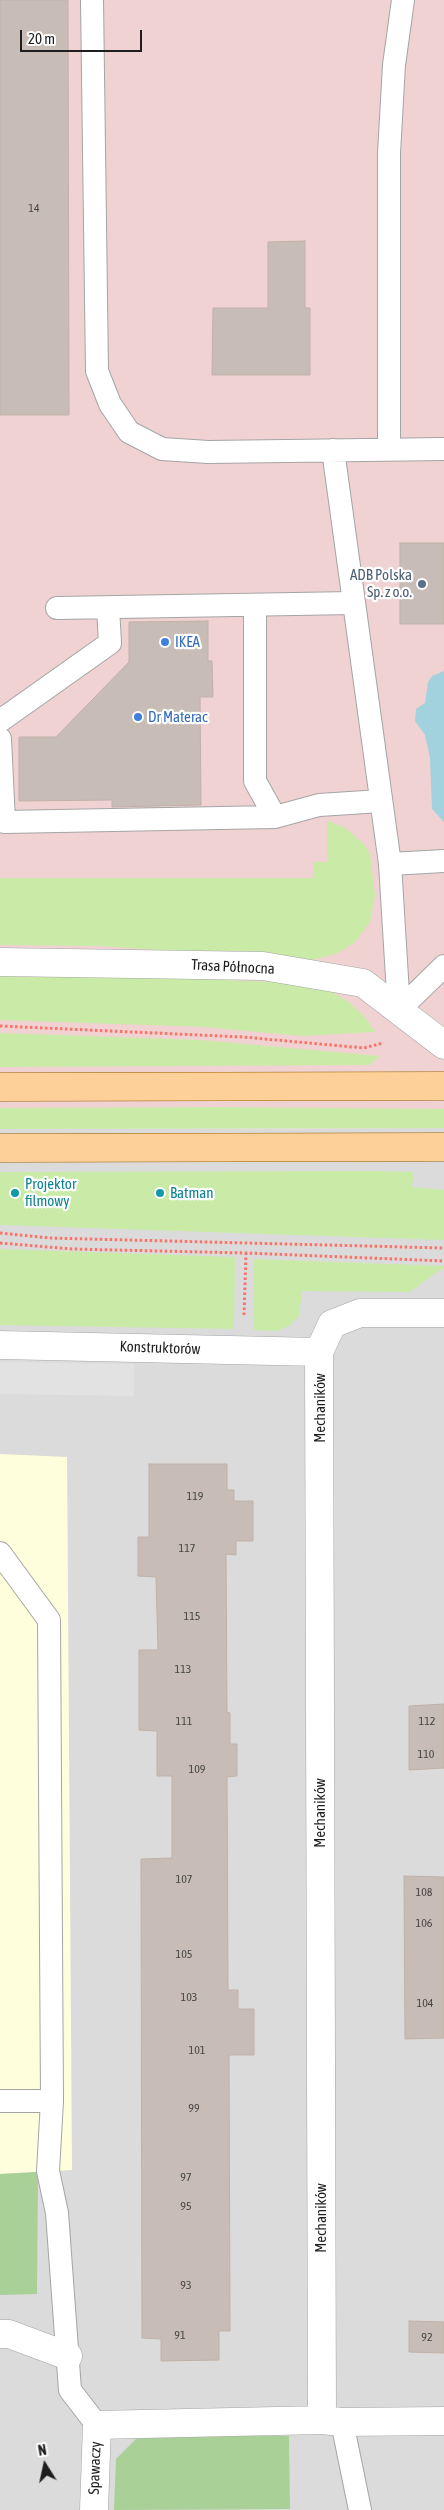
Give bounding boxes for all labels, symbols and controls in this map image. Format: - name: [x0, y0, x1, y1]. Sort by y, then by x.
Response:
- scale bar: [22, 20, 145, 52]
- text: 20 m: [28, 30, 55, 47]
- house number: 14: [28, 201, 40, 215]
- place label: ADB Polska Sp. z o.o.: [350, 566, 412, 601]
- marker: ADB Polska Sp. z o.o.: [416, 578, 428, 590]
- place label: IKEA: [175, 633, 200, 651]
- marker: IKEA: [159, 636, 171, 648]
- place label: Dr Materac: [148, 708, 208, 726]
- marker: Dr Materac: [132, 711, 144, 723]
- street label: Trasa Północna: [191, 956, 275, 978]
- place label: Projektor filmowy: [25, 1175, 76, 1210]
- place label: Batman: [170, 1184, 213, 1202]
- marker: Projektor filmowy: [9, 1187, 21, 1199]
- marker: Batman: [154, 1187, 166, 1199]
- street label: Konstruktorów: [119, 1338, 201, 1358]
- street label: Mechaników: [311, 1373, 329, 1443]
- house number: 119: [187, 1489, 203, 1503]
- house number: 117: [179, 1541, 195, 1555]
- house number: 115: [184, 1609, 200, 1623]
- house number: 113: [175, 1662, 191, 1676]
- house number: 111: [176, 1714, 192, 1728]
- house number: 112: [419, 1714, 435, 1728]
- house number: 110: [418, 1747, 434, 1761]
- house number: 109: [189, 1762, 205, 1776]
- street label: Mechaników: [311, 1778, 329, 1848]
- house number: 107: [176, 1872, 192, 1886]
- house number: 108: [416, 1885, 432, 1899]
- house number: 106: [416, 1916, 432, 1930]
- house number: 105: [176, 1947, 192, 1961]
- house number: 103: [181, 1990, 197, 2004]
- house number: 104: [417, 1996, 433, 2010]
- house number: 101: [189, 2043, 205, 2057]
- house number: 99: [188, 2101, 200, 2115]
- house number: 97: [180, 2170, 192, 2184]
- street label: Mechaników: [312, 2183, 330, 2253]
- house number: 95: [180, 2199, 192, 2213]
- house number: 93: [180, 2278, 192, 2292]
- house number: 91: [174, 2328, 186, 2342]
- house number: 92: [421, 2330, 433, 2344]
- north arrow: [20, 2440, 70, 2490]
- street label: Spawaczy: [85, 2441, 105, 2495]
- text: N: [37, 2442, 48, 2459]

